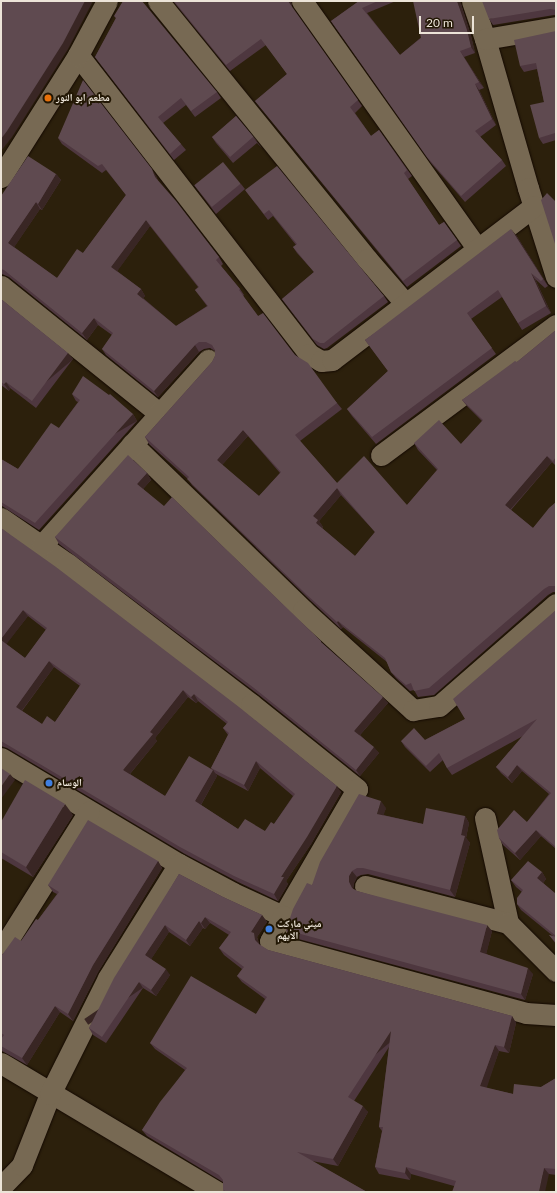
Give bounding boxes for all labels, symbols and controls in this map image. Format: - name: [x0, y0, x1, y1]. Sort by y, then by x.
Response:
- scale bar: [421, 8, 476, 34]
- text: 20 m: [426, 15, 453, 30]
- place label: مطعم ابو النور: [56, 92, 110, 104]
- marker: مطعم ابو النور: [43, 93, 53, 103]
- place label: الوسام: [57, 777, 82, 789]
- marker: الوسام: [44, 778, 54, 788]
- place label: ميني ماركت الأيهم: [277, 917, 322, 940]
- marker: ميني ماركت الأيهم: [264, 924, 274, 934]

